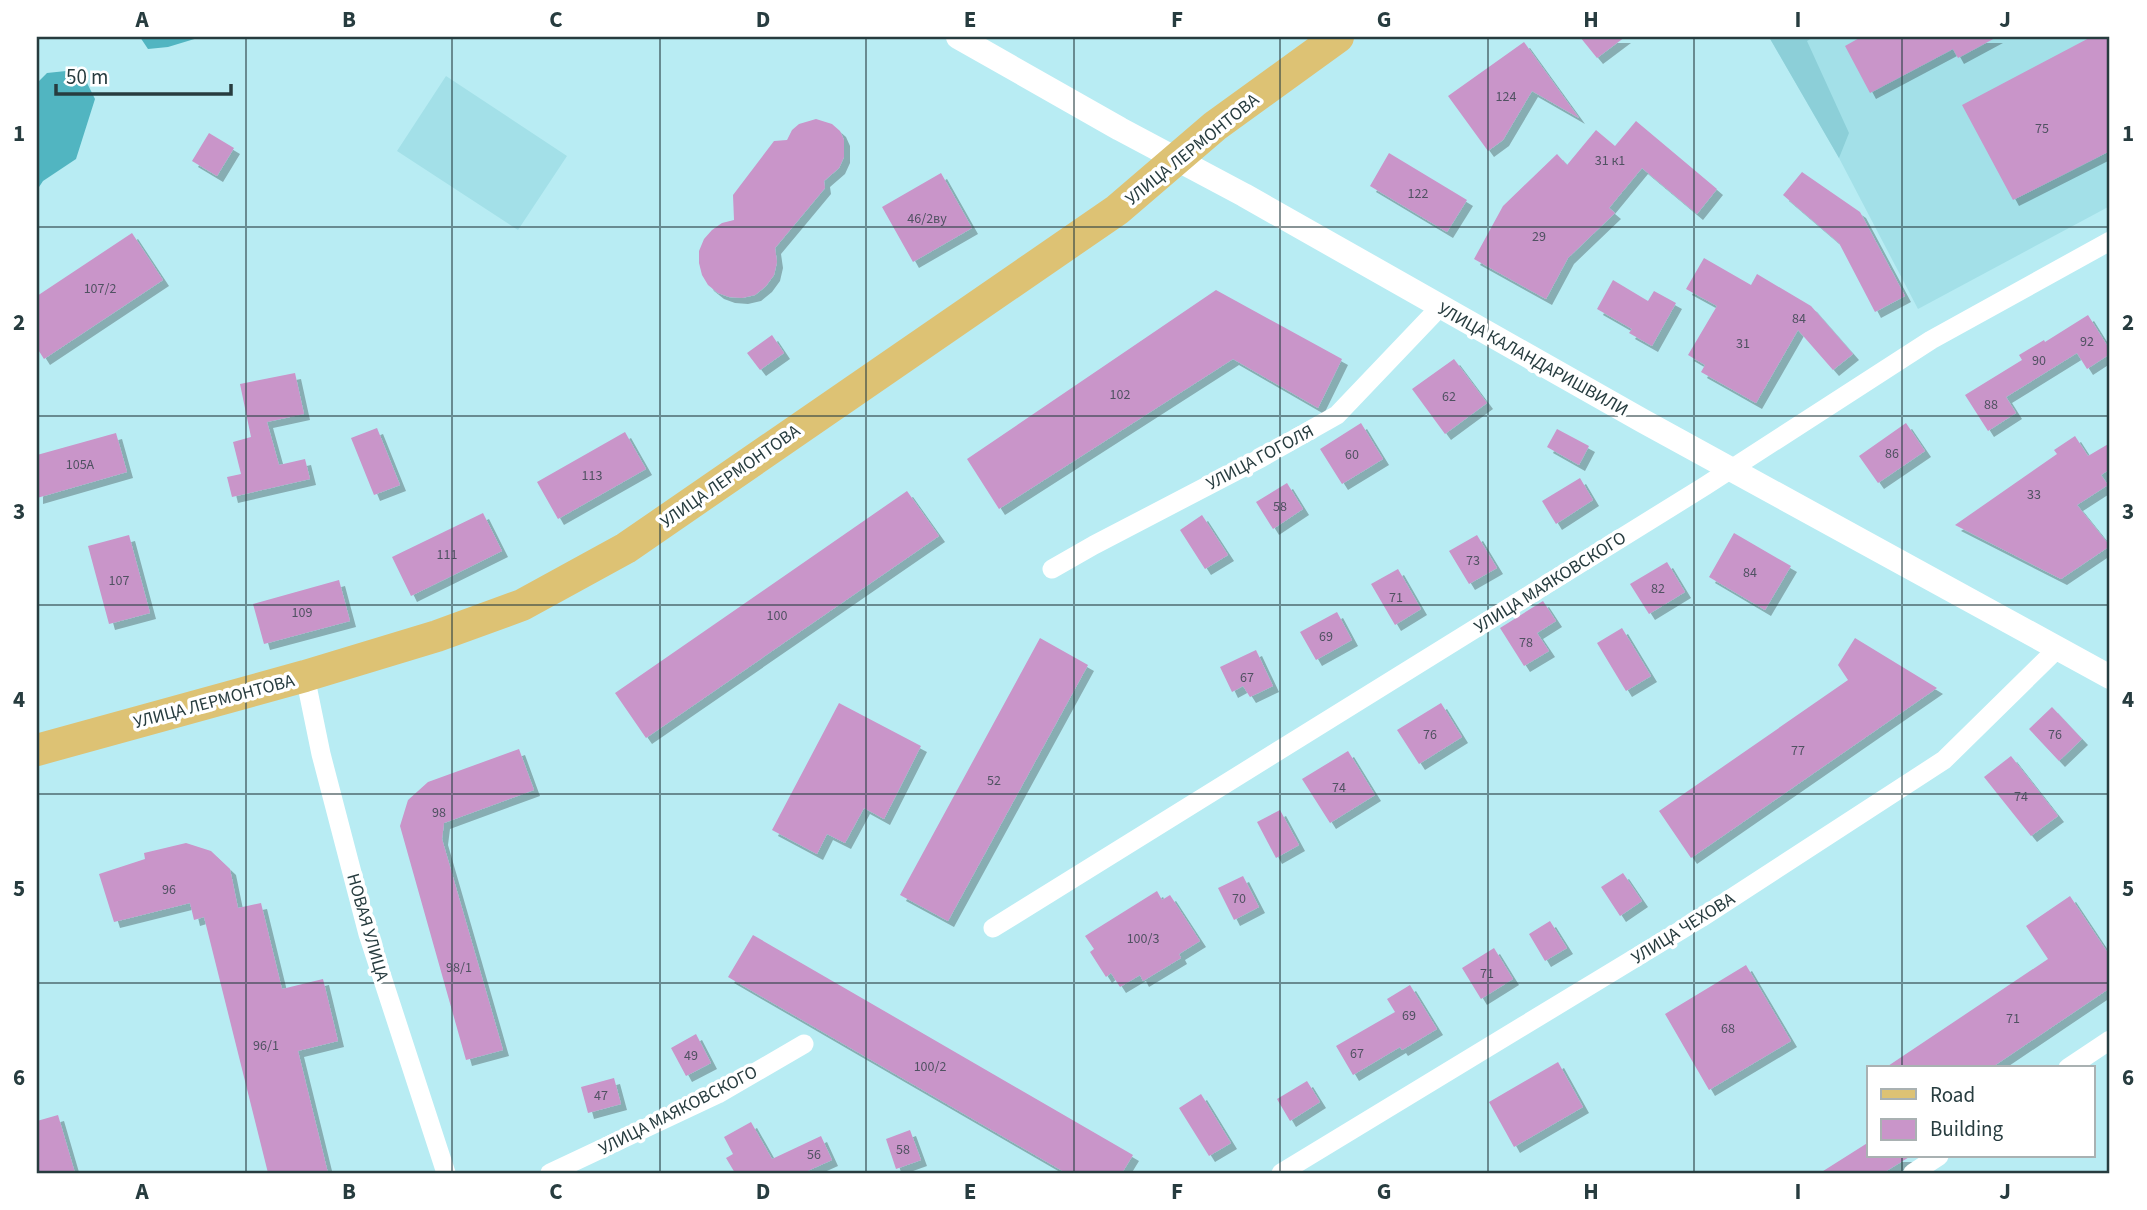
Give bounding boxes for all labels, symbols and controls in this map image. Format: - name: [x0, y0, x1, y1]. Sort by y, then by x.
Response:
- text: A: [134, 3, 149, 36]
- text: B: [342, 3, 356, 36]
- text: C: [549, 3, 563, 36]
- text: D: [756, 3, 770, 36]
- text: E: [964, 3, 976, 36]
- text: F: [1171, 3, 1183, 36]
- text: G: [1377, 3, 1391, 36]
- text: H: [1583, 3, 1599, 36]
- text: I: [1795, 3, 1801, 36]
- text: J: [1999, 3, 2011, 36]
- scale bar: [56, 52, 231, 96]
- text: 50 m: [66, 62, 108, 92]
- street label: УЛИЦА ЛЕРМОНТОВА: [1120, 87, 1265, 211]
- house number: 124: [1496, 87, 1516, 107]
- text: 1: [13, 117, 25, 150]
- text: 1: [2122, 117, 2134, 150]
- house number: 75: [2035, 119, 2049, 139]
- house number: 31 к1: [1595, 151, 1625, 171]
- house number: 122: [1408, 184, 1428, 204]
- house number: 46/2ву: [907, 209, 947, 229]
- house number: 29: [1532, 227, 1546, 247]
- house number: 107/2: [84, 279, 116, 299]
- street label: УЛИЦА КАЛАНДАРИШВИЛИ: [1433, 297, 1632, 422]
- text: 2: [13, 306, 25, 339]
- text: 2: [2122, 306, 2134, 339]
- house number: 84: [1792, 309, 1806, 329]
- house number: 92: [2080, 332, 2094, 352]
- house number: 31: [1736, 334, 1750, 354]
- house number: 90: [2032, 351, 2046, 371]
- house number: 102: [1110, 385, 1130, 405]
- house number: 62: [1442, 387, 1456, 407]
- house number: 88: [1984, 395, 1998, 415]
- street label: УЛИЦА ЛЕРМОНТОВА: [655, 419, 805, 534]
- street label: УЛИЦА ГОГОЛЯ: [1202, 419, 1318, 496]
- house number: 86: [1885, 444, 1899, 464]
- house number: 60: [1345, 445, 1359, 465]
- house number: 105А: [66, 455, 95, 475]
- house number: 113: [582, 466, 602, 486]
- house number: 33: [2027, 485, 2041, 505]
- text: 3: [13, 495, 25, 528]
- text: 3: [2122, 495, 2134, 528]
- house number: 58: [1273, 497, 1287, 517]
- street label: УЛИЦА МАЯКОВСКОГО: [1469, 525, 1631, 639]
- house number: 111: [437, 545, 457, 565]
- house number: 73: [1466, 551, 1480, 571]
- house number: 84: [1743, 563, 1757, 583]
- house number: 107: [109, 571, 129, 591]
- house number: 82: [1651, 579, 1665, 599]
- house number: 71: [1389, 588, 1403, 608]
- house number: 109: [292, 603, 312, 623]
- house number: 100: [767, 606, 787, 626]
- house number: 69: [1319, 627, 1333, 647]
- house number: 78: [1519, 633, 1533, 653]
- street label: УЛИЦА ЛЕРМОНТОВА: [131, 668, 298, 735]
- house number: 67: [1240, 668, 1254, 688]
- text: 4: [13, 683, 25, 716]
- text: 4: [2122, 683, 2134, 716]
- house number: 76: [1423, 725, 1437, 745]
- house number: 76: [2048, 725, 2062, 745]
- house number: 77: [1791, 741, 1805, 761]
- house number: 52: [987, 771, 1001, 791]
- house number: 74: [1332, 778, 1346, 798]
- house number: 74: [2014, 787, 2028, 807]
- house number: 98: [432, 803, 446, 823]
- street label: НОВАЯ УЛИЦА: [340, 870, 395, 984]
- text: 5: [13, 872, 25, 905]
- text: 5: [2122, 872, 2134, 905]
- house number: 96: [162, 880, 176, 900]
- street label: УЛИЦА ЧЕХОВА: [1627, 887, 1740, 970]
- house number: 70: [1232, 889, 1246, 909]
- house number: 100/3: [1127, 929, 1159, 949]
- house number: 98/1: [446, 958, 472, 978]
- house number: 71: [1480, 964, 1494, 984]
- house number: 69: [1402, 1006, 1416, 1026]
- house number: 71: [2006, 1009, 2020, 1029]
- house number: 68: [1721, 1019, 1735, 1039]
- house number: 96/1: [253, 1036, 279, 1056]
- house number: 67: [1350, 1044, 1364, 1064]
- house number: 49: [684, 1046, 698, 1066]
- house number: 100/2: [914, 1057, 946, 1077]
- street label: УЛИЦА МАЯКОВСКОГО: [595, 1060, 762, 1161]
- text: 6: [13, 1061, 25, 1094]
- text: 6: [2122, 1061, 2134, 1094]
- legend: [1867, 1066, 2094, 1158]
- text: Road: [1930, 1080, 1975, 1110]
- house number: 47: [594, 1086, 608, 1106]
- text: Building: [1930, 1114, 2004, 1144]
- house number: 58: [896, 1140, 910, 1160]
- house number: 56: [807, 1145, 821, 1165]
- text: A: [134, 1175, 149, 1208]
- text: B: [342, 1175, 356, 1208]
- text: C: [549, 1175, 563, 1208]
- text: D: [756, 1175, 770, 1208]
- text: E: [964, 1175, 976, 1208]
- text: F: [1171, 1175, 1183, 1208]
- text: G: [1377, 1175, 1391, 1208]
- text: H: [1583, 1175, 1599, 1208]
- text: I: [1795, 1175, 1801, 1208]
- text: J: [1999, 1175, 2011, 1208]

